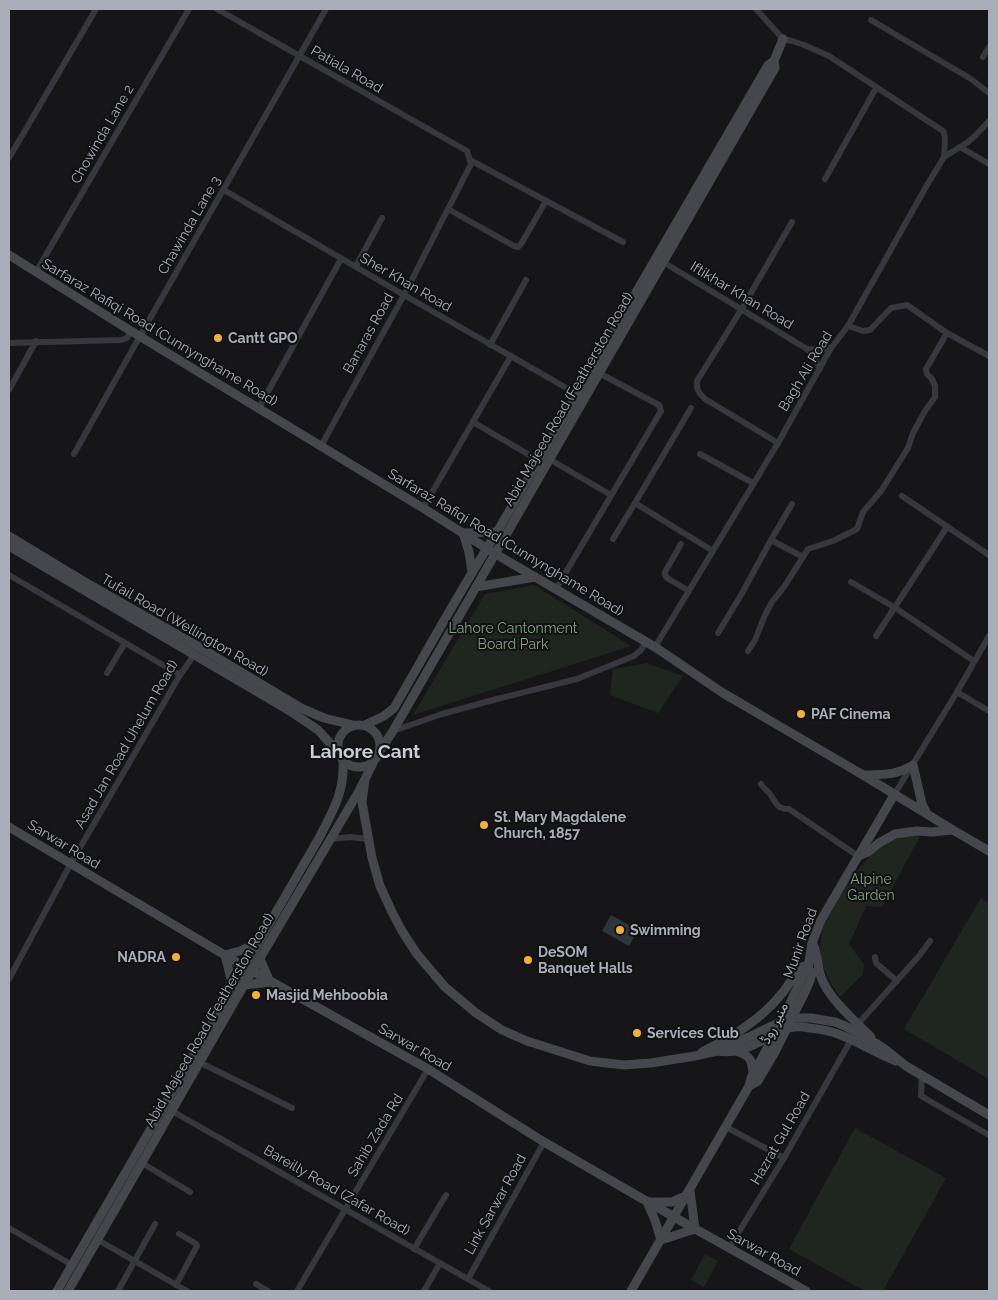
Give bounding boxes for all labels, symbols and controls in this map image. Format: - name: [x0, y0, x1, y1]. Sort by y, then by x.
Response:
- street label: Patiala Road: [308, 42, 386, 96]
- street label: Chowinda Lane 2: [67, 82, 137, 186]
- street label: Chawinda Lane 3: [154, 173, 224, 277]
- street label: Sher Khan Road: [357, 249, 455, 315]
- street label: Sarfaraz Rafiqi Road (Cunnynghame Road): [39, 255, 281, 409]
- street label: Iftikhar Khan Road: [688, 258, 796, 332]
- street label: Abid Majeed Road (Featherston Road): [500, 289, 636, 509]
- street label: Banaras Road: [339, 290, 397, 376]
- street label: Bagh Ali Road: [775, 328, 835, 414]
- place label: Cantt GPO: [228, 330, 298, 346]
- marker: Cantt GPO: [212, 332, 224, 344]
- street label: Sarfaraz Rafiqi Road (Cunnynghame Road): [385, 465, 627, 619]
- street label: Tufail Road (Wellington Road): [99, 571, 272, 680]
- park label: Lahore Cantonment Board Park: [448, 620, 578, 652]
- street label: Asad Jan Road (Jhelum Road): [71, 657, 181, 831]
- place label: PAF Cinema: [811, 706, 891, 722]
- marker: PAF Cinema: [795, 708, 807, 720]
- district label: Lahore Cant: [310, 740, 421, 762]
- place label: St. Mary Magdalene Church, 1857: [494, 809, 627, 841]
- street label: Sarwar Road: [25, 816, 103, 872]
- marker: St. Mary Magdalene Church, 1857: [478, 819, 490, 831]
- park label: Alpine Garden: [847, 871, 895, 903]
- street label: Munir Road: [780, 906, 820, 980]
- street label: Abid Majeed Road (Featherston Road): [141, 910, 277, 1130]
- place label: Swimming: [630, 922, 701, 938]
- marker: Swimming: [614, 924, 626, 936]
- place label: DeSOM Banquet Halls: [538, 944, 633, 976]
- place label: NADRA: [117, 949, 167, 965]
- marker: NADRA: [170, 951, 182, 963]
- marker: DeSOM Banquet Halls: [522, 954, 534, 966]
- place label: Masjid Mehboobia: [266, 987, 388, 1003]
- marker: Masjid Mehboobia: [250, 989, 262, 1001]
- street label: منیر روڈ: [757, 1000, 792, 1047]
- street label: Sarwar Road: [376, 1020, 454, 1074]
- place label: Services Club: [647, 1025, 739, 1041]
- marker: Services Club: [631, 1027, 643, 1039]
- street label: Hazrat Gul Road: [747, 1089, 813, 1187]
- street label: Sahib Zada Rd: [344, 1091, 406, 1179]
- street label: Bareilly Road (Zafar Road): [261, 1142, 413, 1239]
- street label: Link Sarwar Road: [461, 1151, 529, 1257]
- street label: Sarwar Road: [724, 1225, 804, 1279]

